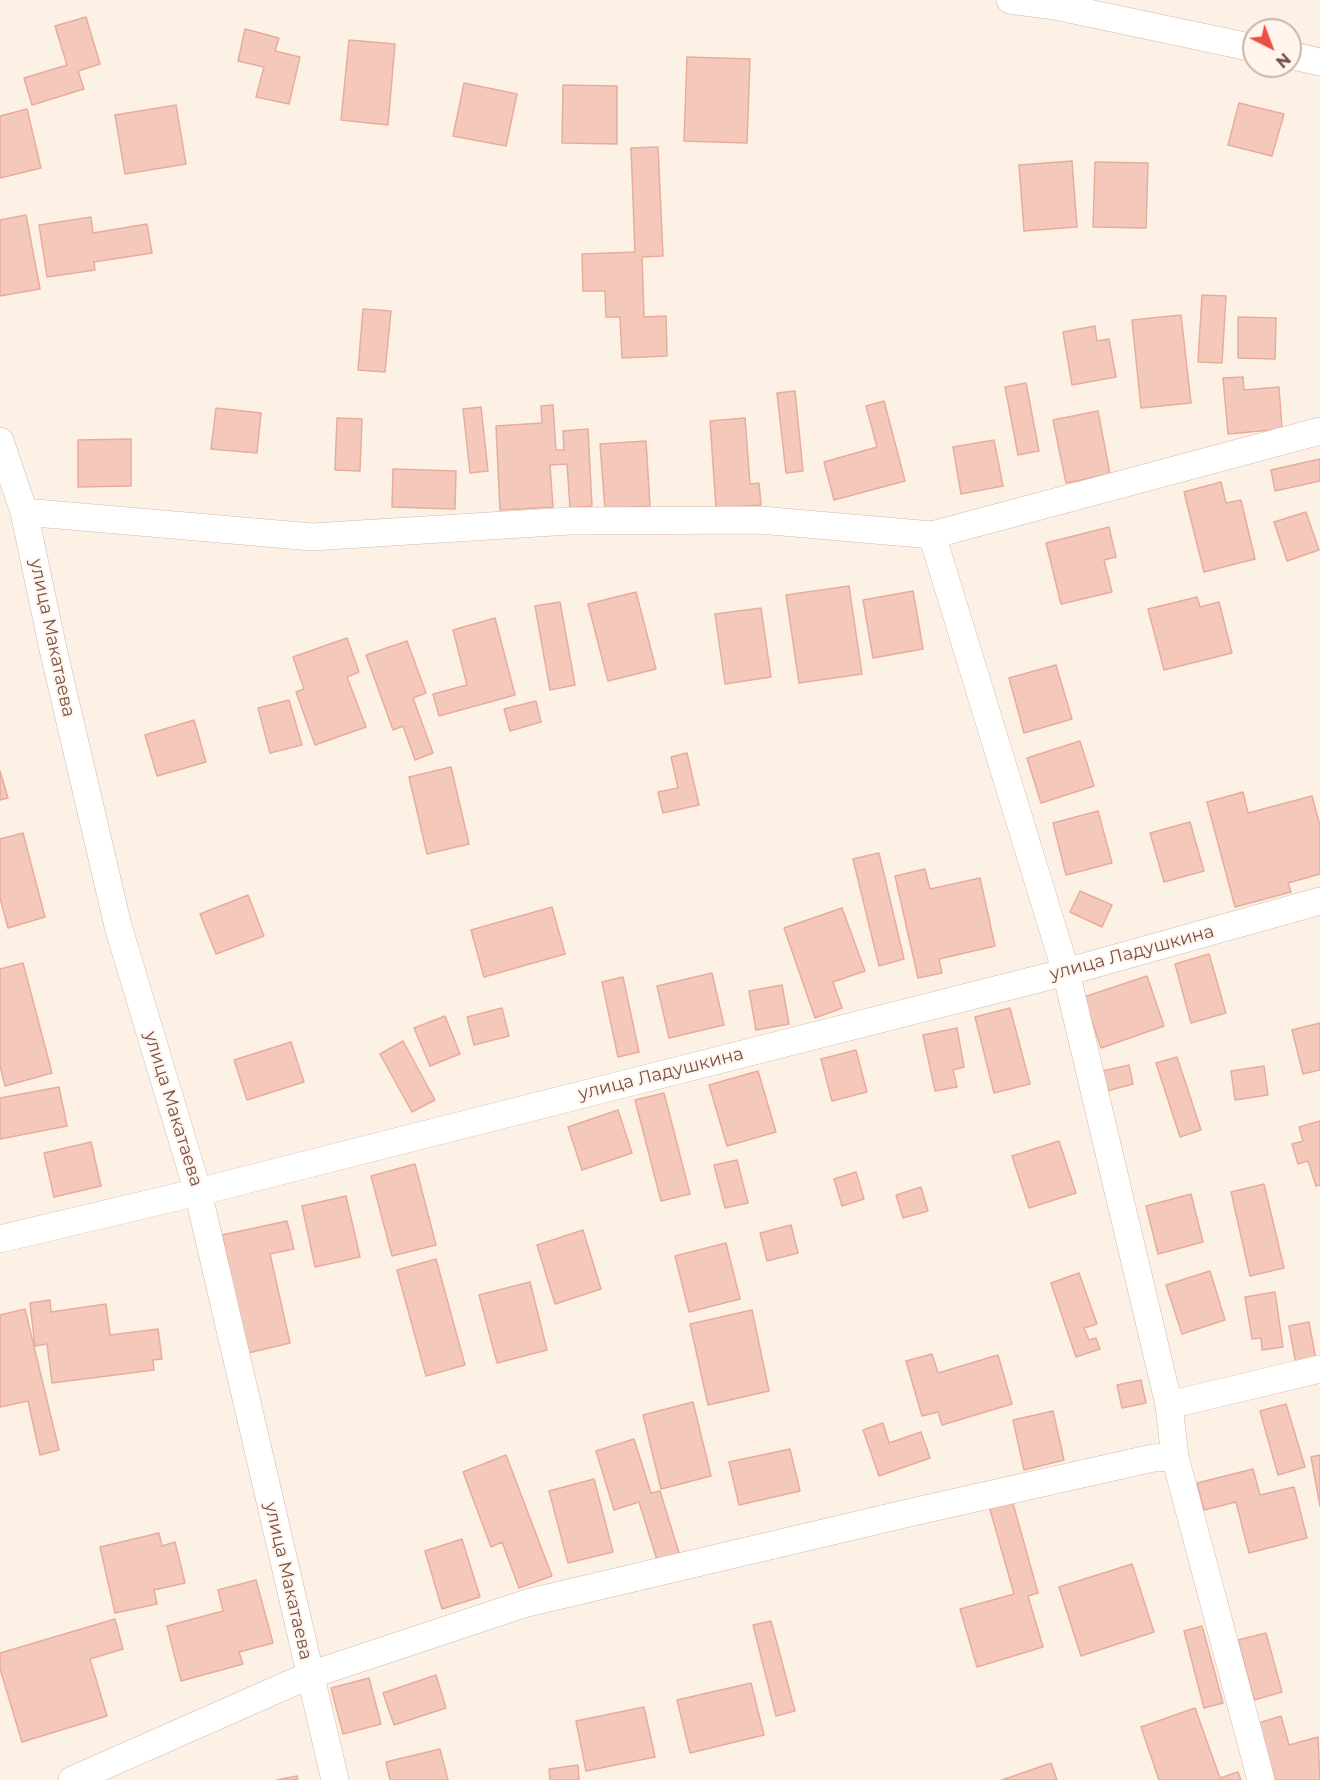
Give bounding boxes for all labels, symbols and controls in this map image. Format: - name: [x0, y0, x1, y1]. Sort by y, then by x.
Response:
- north arrow: [1242, 18, 1302, 78]
- text: N: [1272, 49, 1294, 72]
- street label: улица Макатаева: [25, 557, 79, 719]
- street label: улица Ладушкина: [1047, 921, 1217, 985]
- street label: улица Макатаева: [139, 1029, 207, 1189]
- street label: улица Ладушкина: [576, 1043, 746, 1105]
- street label: улица Макатаева: [259, 1500, 317, 1662]

